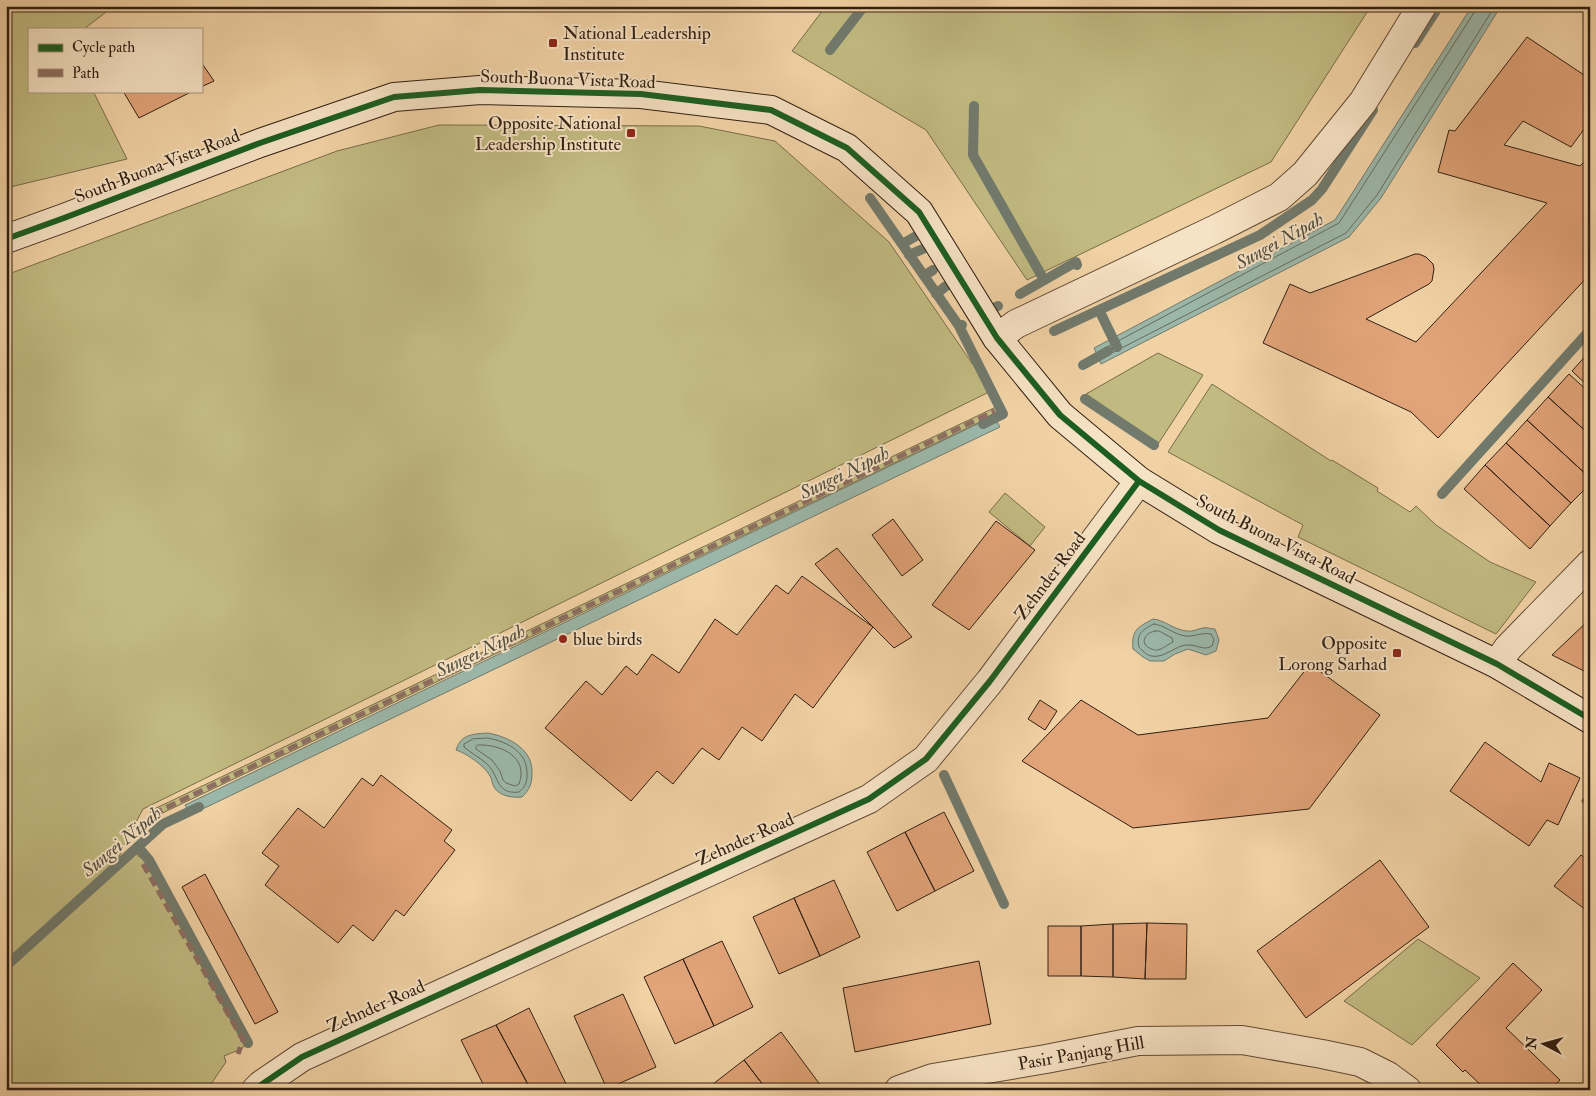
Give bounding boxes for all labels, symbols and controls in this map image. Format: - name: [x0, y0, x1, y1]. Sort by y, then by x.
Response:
- place label: National Leadership Institute: [563, 22, 711, 66]
- legend: [28, 28, 202, 92]
- marker: National Leadership Institute: [547, 37, 559, 49]
- text: Cycle path: [72, 38, 135, 58]
- text: Path: [72, 64, 99, 83]
- street label: South Buona Vista Road: [480, 65, 656, 94]
- place label: Opposite National Leadership Institute: [475, 112, 621, 156]
- street label: South Buona Vista Road: [71, 124, 243, 209]
- marker: Opposite National Leadership Institute: [625, 127, 637, 139]
- water label: Sungei Nipah: [1230, 207, 1328, 275]
- water label: Sungei Nipah: [795, 441, 893, 505]
- street label: South Buona Vista Road: [1192, 489, 1359, 590]
- street label: Zehnder Road: [1010, 528, 1091, 625]
- water label: Sungei Nipah: [431, 619, 529, 683]
- place label: blue birds: [573, 628, 642, 651]
- place label: Opposite Lorong Sarhad: [1278, 632, 1387, 676]
- marker: blue birds: [557, 633, 569, 645]
- marker: Opposite Lorong Sarhad: [1391, 647, 1403, 659]
- water label: Sungei Nipah: [76, 801, 167, 883]
- street label: Zehnder Road: [693, 808, 798, 871]
- street label: Zehnder Road: [324, 975, 429, 1038]
- north arrow: [1518, 1018, 1568, 1068]
- street label: Pasir Panjang Hill: [1016, 1031, 1146, 1076]
- text: N: [1522, 1035, 1541, 1051]

